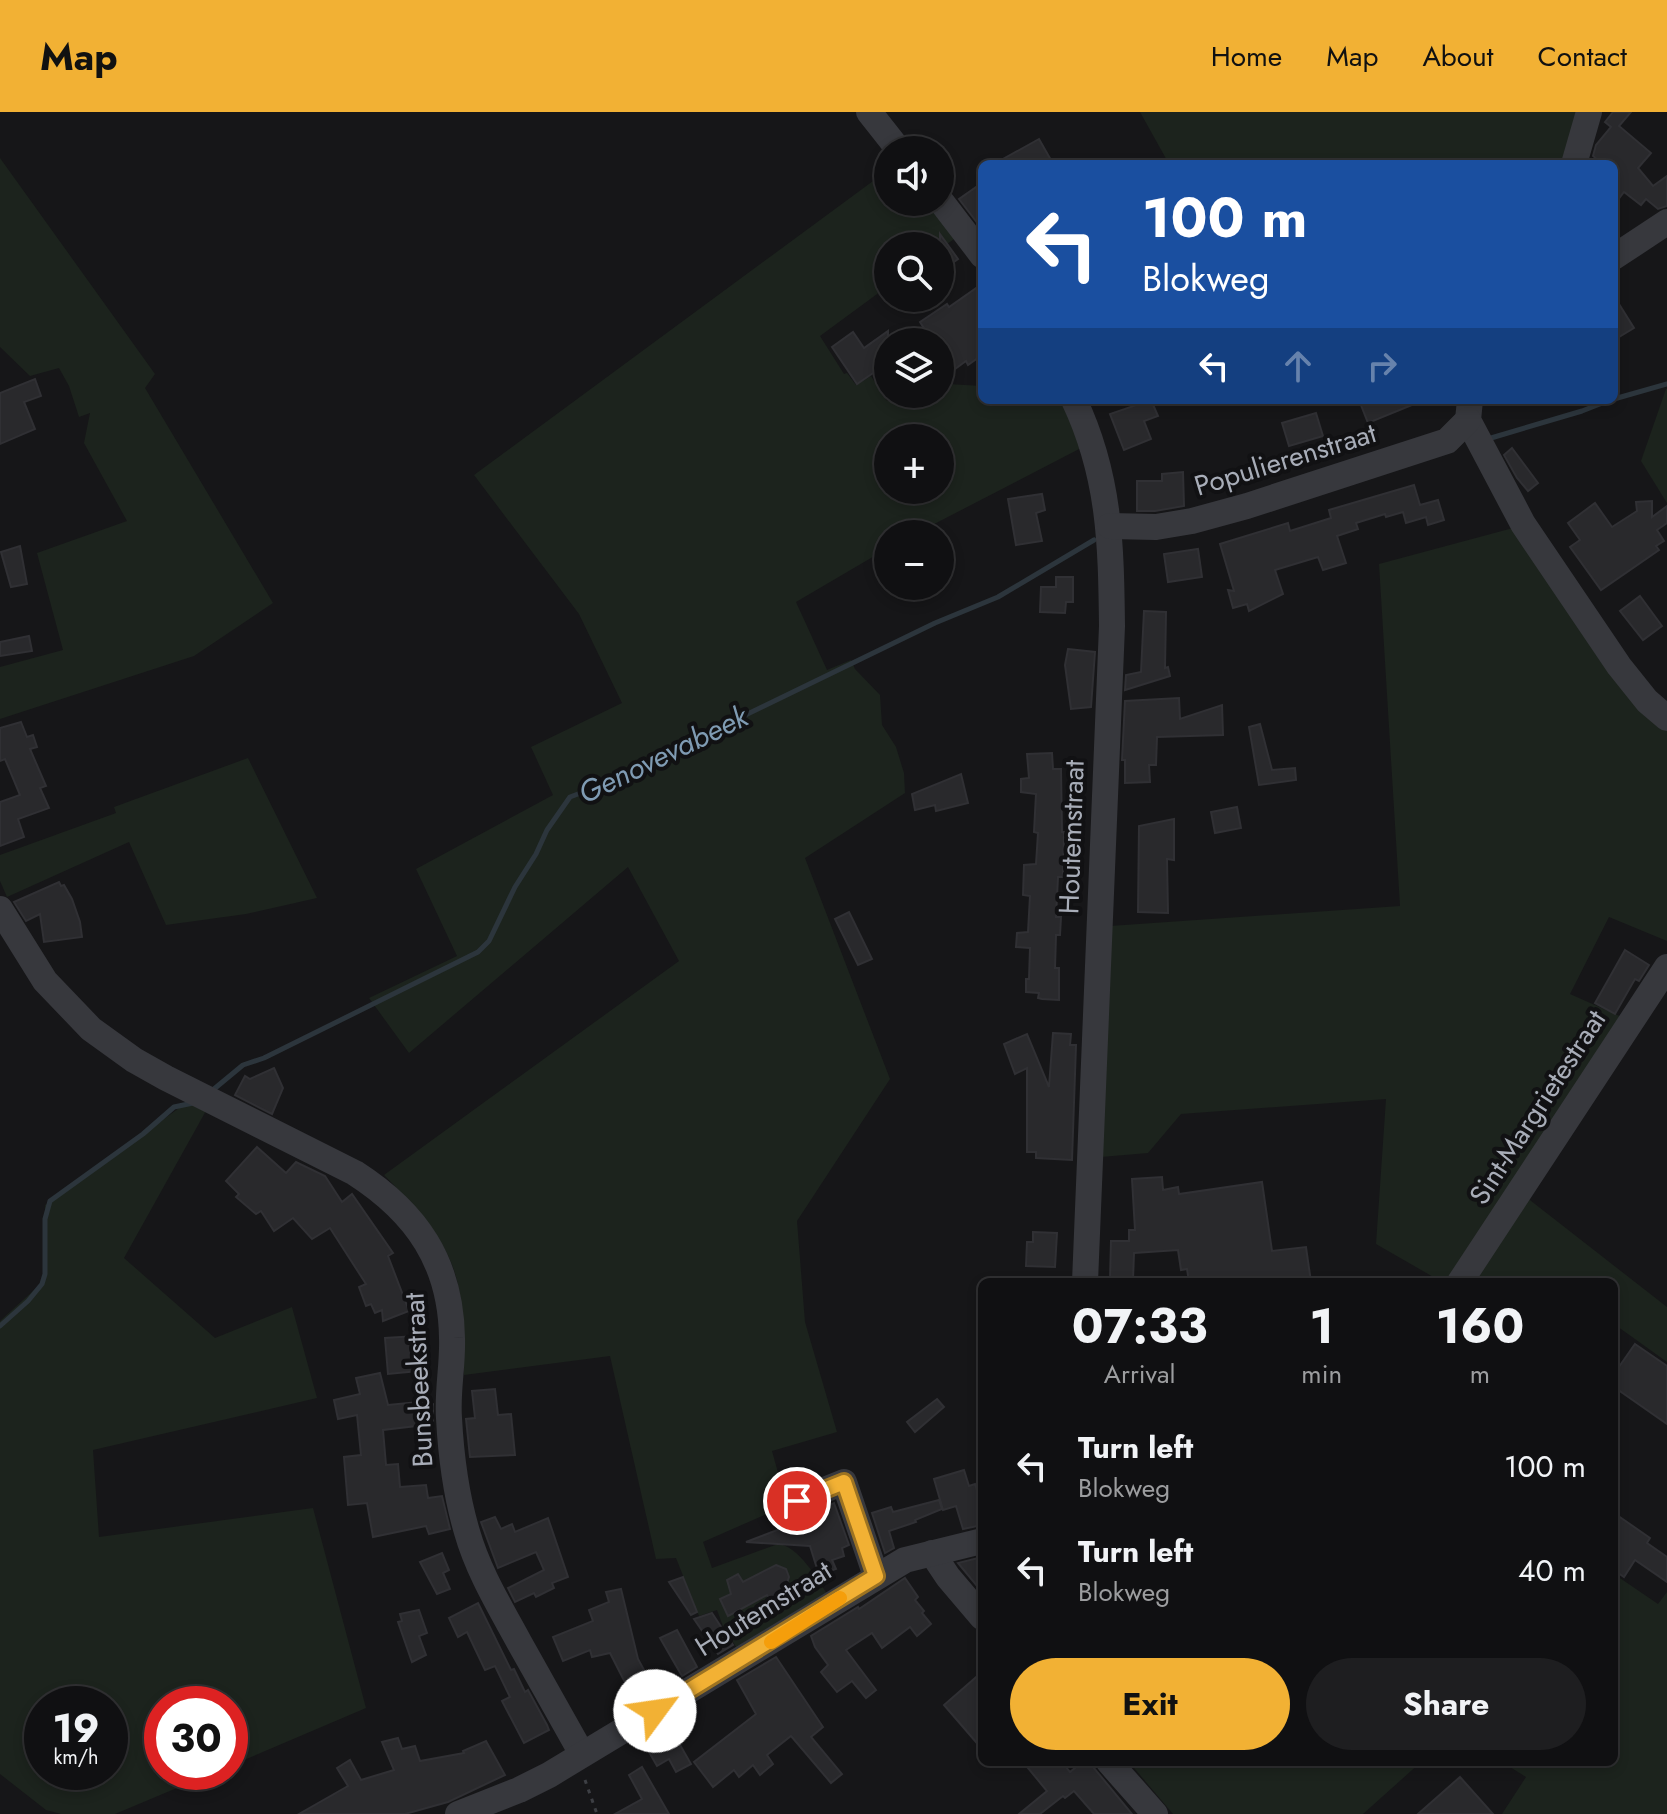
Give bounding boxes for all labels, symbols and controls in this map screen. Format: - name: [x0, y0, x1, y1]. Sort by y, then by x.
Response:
- text: Map: [40, 29, 118, 84]
- text: Home: [1211, 36, 1282, 77]
- text: Map: [1326, 36, 1378, 77]
- text: About: [1422, 36, 1494, 77]
- text: Contact: [1538, 36, 1627, 77]
- map controls: [874, 136, 954, 600]
- button: sound: [874, 136, 954, 216]
- text: 100 m: [1142, 177, 1307, 258]
- icon: left: [1010, 192, 1114, 296]
- button: search: [874, 232, 954, 312]
- text: Blokweg: [1142, 252, 1269, 304]
- button: layers: [874, 328, 954, 408]
- icon: left: [1192, 344, 1236, 388]
- icon: ahead: [1276, 344, 1320, 388]
- icon: right: [1360, 344, 1404, 388]
- street label: Populierenstraat: [1189, 412, 1381, 507]
- button: +: [874, 424, 954, 504]
- button: −: [874, 520, 954, 600]
- water label: Genovevabeek: [571, 694, 756, 814]
- street label: Houtemstraat: [1048, 759, 1095, 915]
- street label: Sint-Margrietestraat: [1459, 1002, 1616, 1213]
- street label: Bunsbeekstraat: [393, 1291, 444, 1468]
- text: 07:33: [1072, 1292, 1208, 1361]
- text: 1: [1309, 1292, 1334, 1361]
- text: 160: [1436, 1292, 1524, 1361]
- text: Arrival: [1104, 1355, 1176, 1393]
- text: min: [1301, 1355, 1342, 1393]
- text: m: [1470, 1355, 1490, 1393]
- text: Turn left: [1078, 1426, 1193, 1469]
- icon: left: [1010, 1444, 1054, 1488]
- text: 100 m: [1504, 1445, 1586, 1488]
- pin: [763, 1467, 831, 1535]
- text: Blokweg: [1078, 1469, 1170, 1507]
- icon: arrive: [775, 1479, 819, 1523]
- text: Turn left: [1078, 1530, 1193, 1573]
- icon: left: [1010, 1548, 1054, 1592]
- text: 40 m: [1518, 1549, 1586, 1592]
- street label: Houtemstraat: [687, 1550, 840, 1667]
- text: Blokweg: [1078, 1573, 1170, 1611]
- button: Exit: [1010, 1658, 1290, 1750]
- button: Share: [1306, 1658, 1586, 1750]
- position arrow: [613, 1669, 697, 1753]
- speed limit sign: 30: [144, 1686, 248, 1790]
- text: 19: [52, 1699, 100, 1757]
- text: km/h: [53, 1743, 99, 1772]

